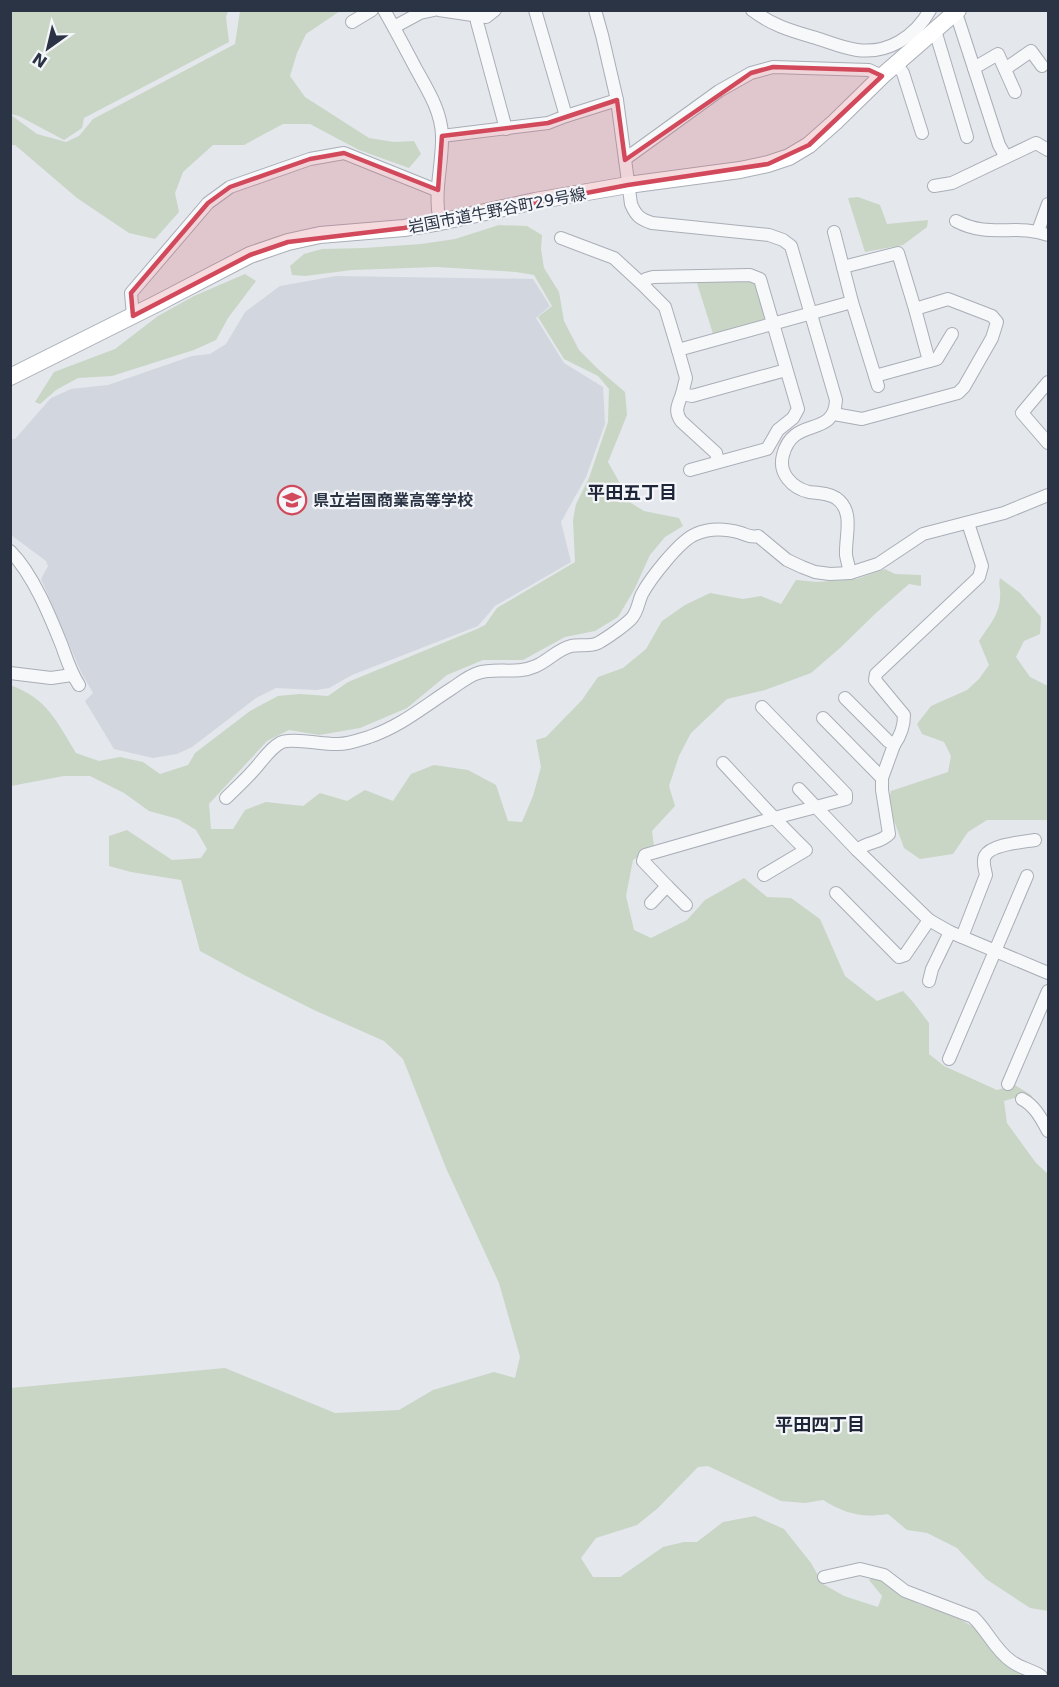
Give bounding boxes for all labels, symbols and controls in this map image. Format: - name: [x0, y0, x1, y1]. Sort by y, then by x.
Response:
- north arrow: [18, 18, 78, 78]
- text: N: [29, 48, 51, 72]
- street label: 岩国市道牛野谷町29号線: [407, 184, 587, 237]
- district label: 平田五丁目: [587, 482, 677, 503]
- school or university icon: 県立岩国商業高等学校: [276, 484, 308, 516]
- place label: 県立岩国商業高等学校: [313, 491, 473, 510]
- district label: 平田四丁目: [775, 1414, 865, 1435]

